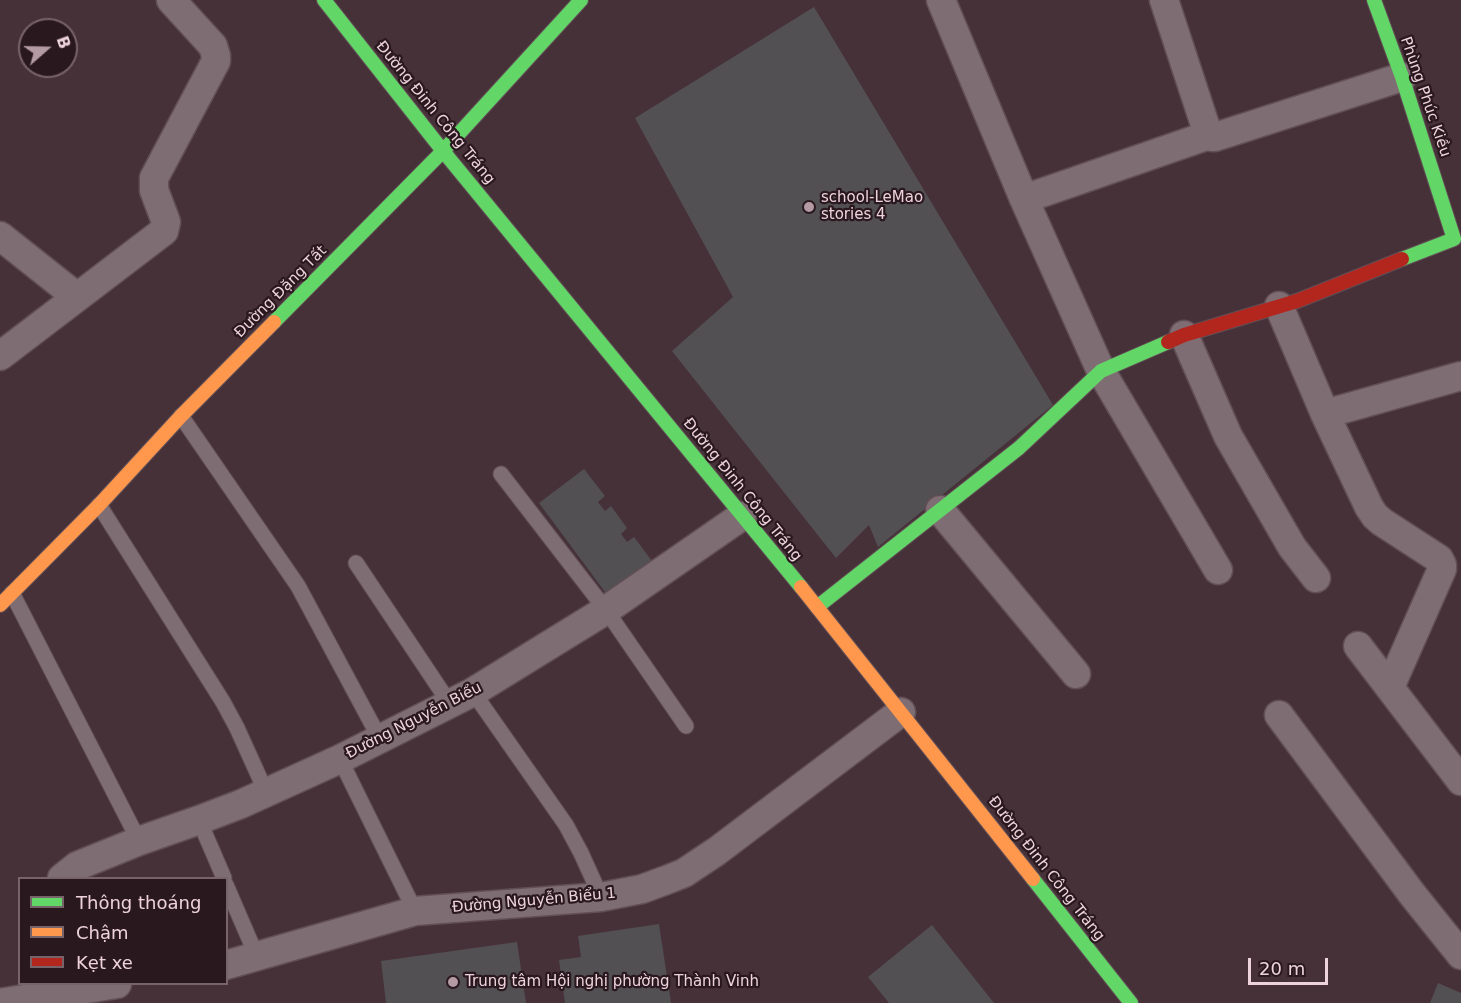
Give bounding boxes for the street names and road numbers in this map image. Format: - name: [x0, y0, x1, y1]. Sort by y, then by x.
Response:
- street label: Phùng Phúc Kiều: [1396, 35, 1454, 159]
- street label: Đường Đinh Công Tráng: [372, 38, 498, 188]
- street label: Đường Đặng Tất: [231, 242, 331, 342]
- street label: Đường Đinh Công Tráng: [679, 415, 805, 565]
- street label: Đường Nguyễn Biểu: [343, 679, 485, 763]
- street label: Đường Đinh Công Tráng: [984, 793, 1108, 945]
- street label: Đường Nguyễn Biểu 1: [451, 885, 617, 917]

